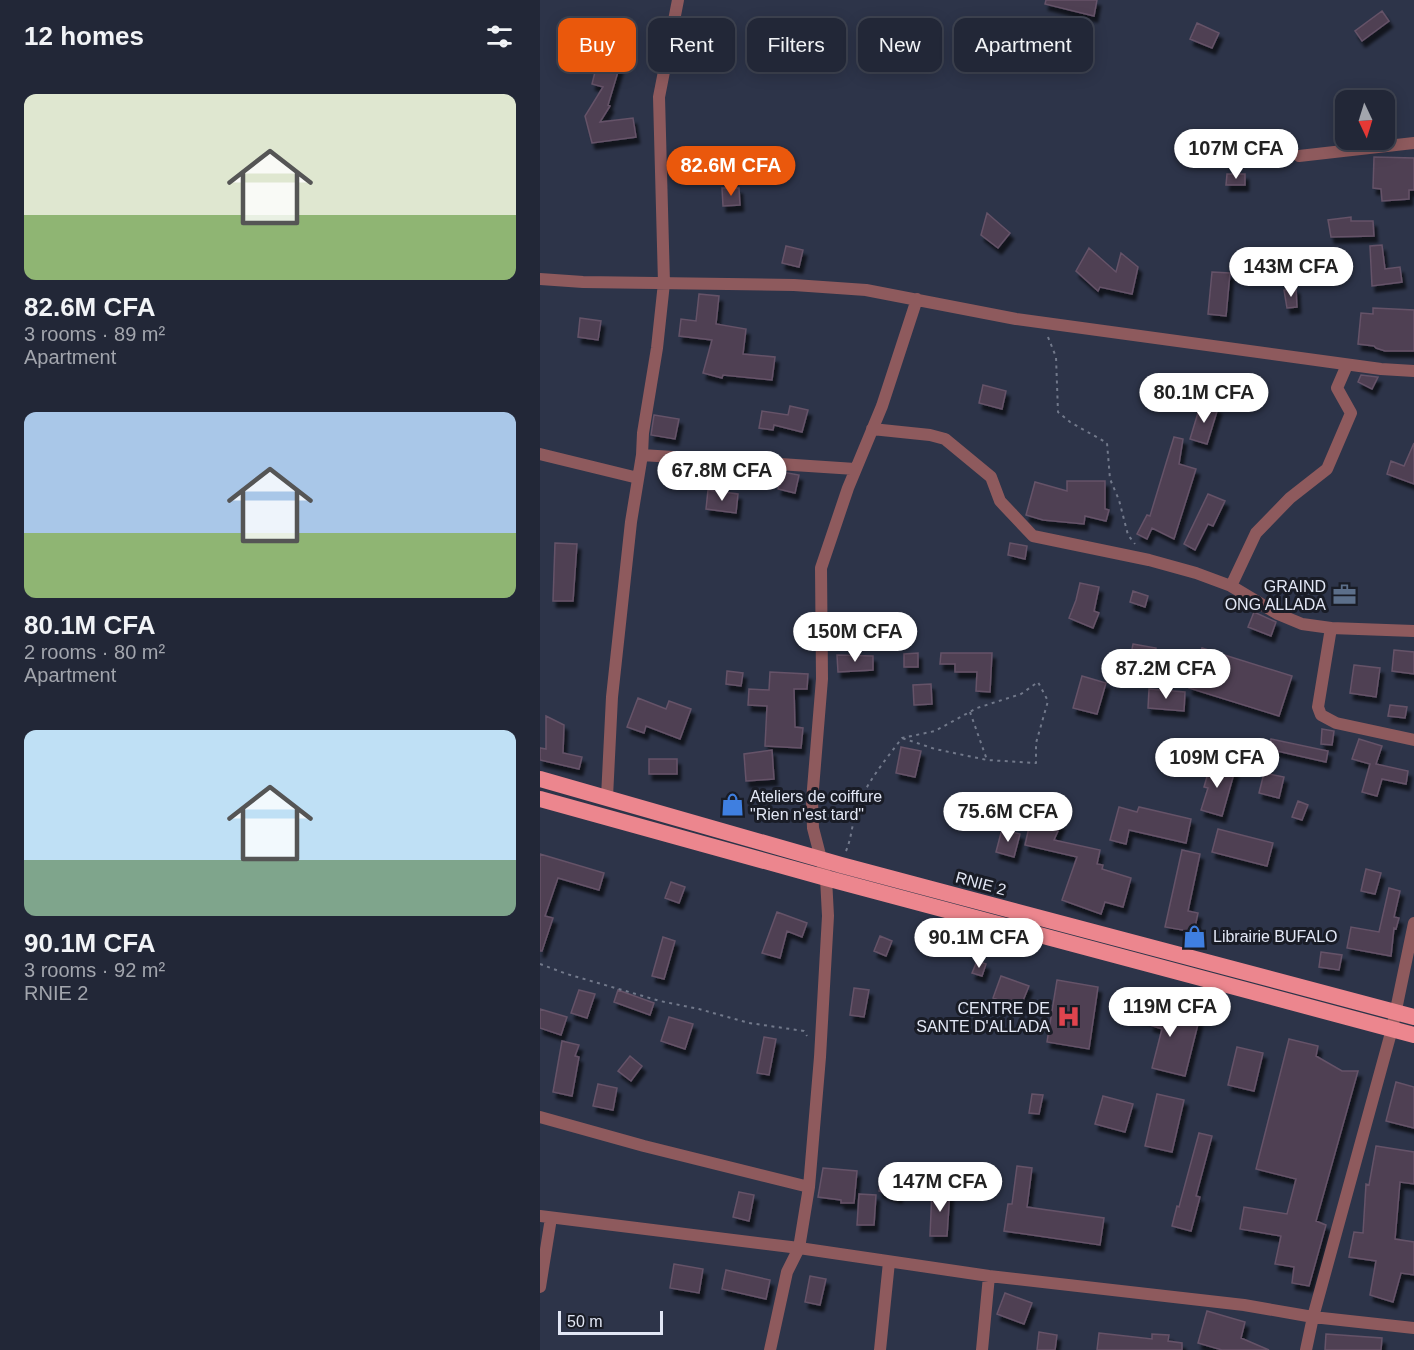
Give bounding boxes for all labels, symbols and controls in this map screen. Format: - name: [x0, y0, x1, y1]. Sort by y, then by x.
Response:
- chip: Buy: [558, 18, 636, 72]
- chip: Rent: [648, 18, 735, 72]
- chip: Filters: [747, 18, 846, 72]
- chip: New: [858, 18, 942, 72]
- chip: Apartment: [954, 18, 1093, 72]
- icon: filters: [483, 20, 516, 53]
- text: 12 homes: [24, 21, 144, 51]
- north arrow: [1335, 90, 1395, 150]
- map controls: [1335, 90, 1395, 150]
- pin: 107M CFA: [1174, 129, 1298, 180]
- icon: home: [216, 133, 324, 241]
- text: 107M CFA: [1188, 137, 1284, 159]
- pin: 82.6M CFA: [662, 146, 800, 197]
- text: 82.6M CFA: [680, 154, 782, 176]
- pin: 143M CFA: [1229, 247, 1353, 298]
- text: 143M CFA: [1243, 255, 1339, 277]
- text: 82.6M CFA: [24, 292, 156, 322]
- text: 3 rooms · 89 m²: [24, 323, 165, 345]
- text: Apartment: [24, 346, 116, 368]
- pin: 80.1M CFA: [1135, 373, 1273, 424]
- text: 80.1M CFA: [1153, 381, 1255, 403]
- icon: home: [216, 451, 324, 559]
- pin: 67.8M CFA: [653, 451, 791, 502]
- text: 67.8M CFA: [671, 459, 773, 481]
- place label: GRAIND ONG ALLADA: [1225, 578, 1326, 613]
- office icon: GRAIND ONG ALLADA: [1331, 582, 1357, 608]
- text: 80.1M CFA: [24, 610, 156, 640]
- pin: 150M CFA: [793, 612, 917, 663]
- text: 150M CFA: [807, 620, 903, 642]
- text: 2 rooms · 80 m²: [24, 641, 165, 663]
- pin: 87.2M CFA: [1097, 649, 1235, 700]
- text: 87.2M CFA: [1115, 657, 1217, 679]
- text: Apartment: [24, 664, 116, 686]
- pin: 109M CFA: [1155, 738, 1279, 789]
- text: 109M CFA: [1169, 746, 1265, 768]
- icon: home: [216, 769, 324, 877]
- place label: Ateliers de coiffure "Rien n'est tard": [750, 788, 882, 823]
- shop icon: Ateliers de coiffure "Rien n'est tard": [719, 792, 745, 818]
- pin: 75.6M CFA: [939, 792, 1077, 843]
- text: 75.6M CFA: [957, 800, 1059, 822]
- street label: RNIE 2: [954, 869, 1008, 898]
- pin: 90.1M CFA: [910, 918, 1048, 969]
- shop icon: Librairie BUFALO: [1182, 923, 1208, 949]
- text: 90.1M CFA: [928, 926, 1030, 948]
- text: 90.1M CFA: [24, 928, 156, 958]
- place label: Librairie BUFALO: [1213, 928, 1338, 945]
- text: 3 rooms · 92 m²: [24, 959, 165, 981]
- text: RNIE 2: [24, 982, 88, 1004]
- pin: 119M CFA: [1108, 987, 1232, 1038]
- text: 119M CFA: [1123, 995, 1217, 1017]
- place label: CENTRE DE SANTE D'ALLADA: [916, 1000, 1050, 1035]
- hospital icon: CENTRE DE SANTE D'ALLADA: [1055, 1004, 1081, 1030]
- pin: 147M CFA: [878, 1162, 1002, 1213]
- text: 147M CFA: [892, 1170, 988, 1192]
- scale bar: [558, 1308, 663, 1336]
- text: 50 m: [567, 1313, 603, 1330]

